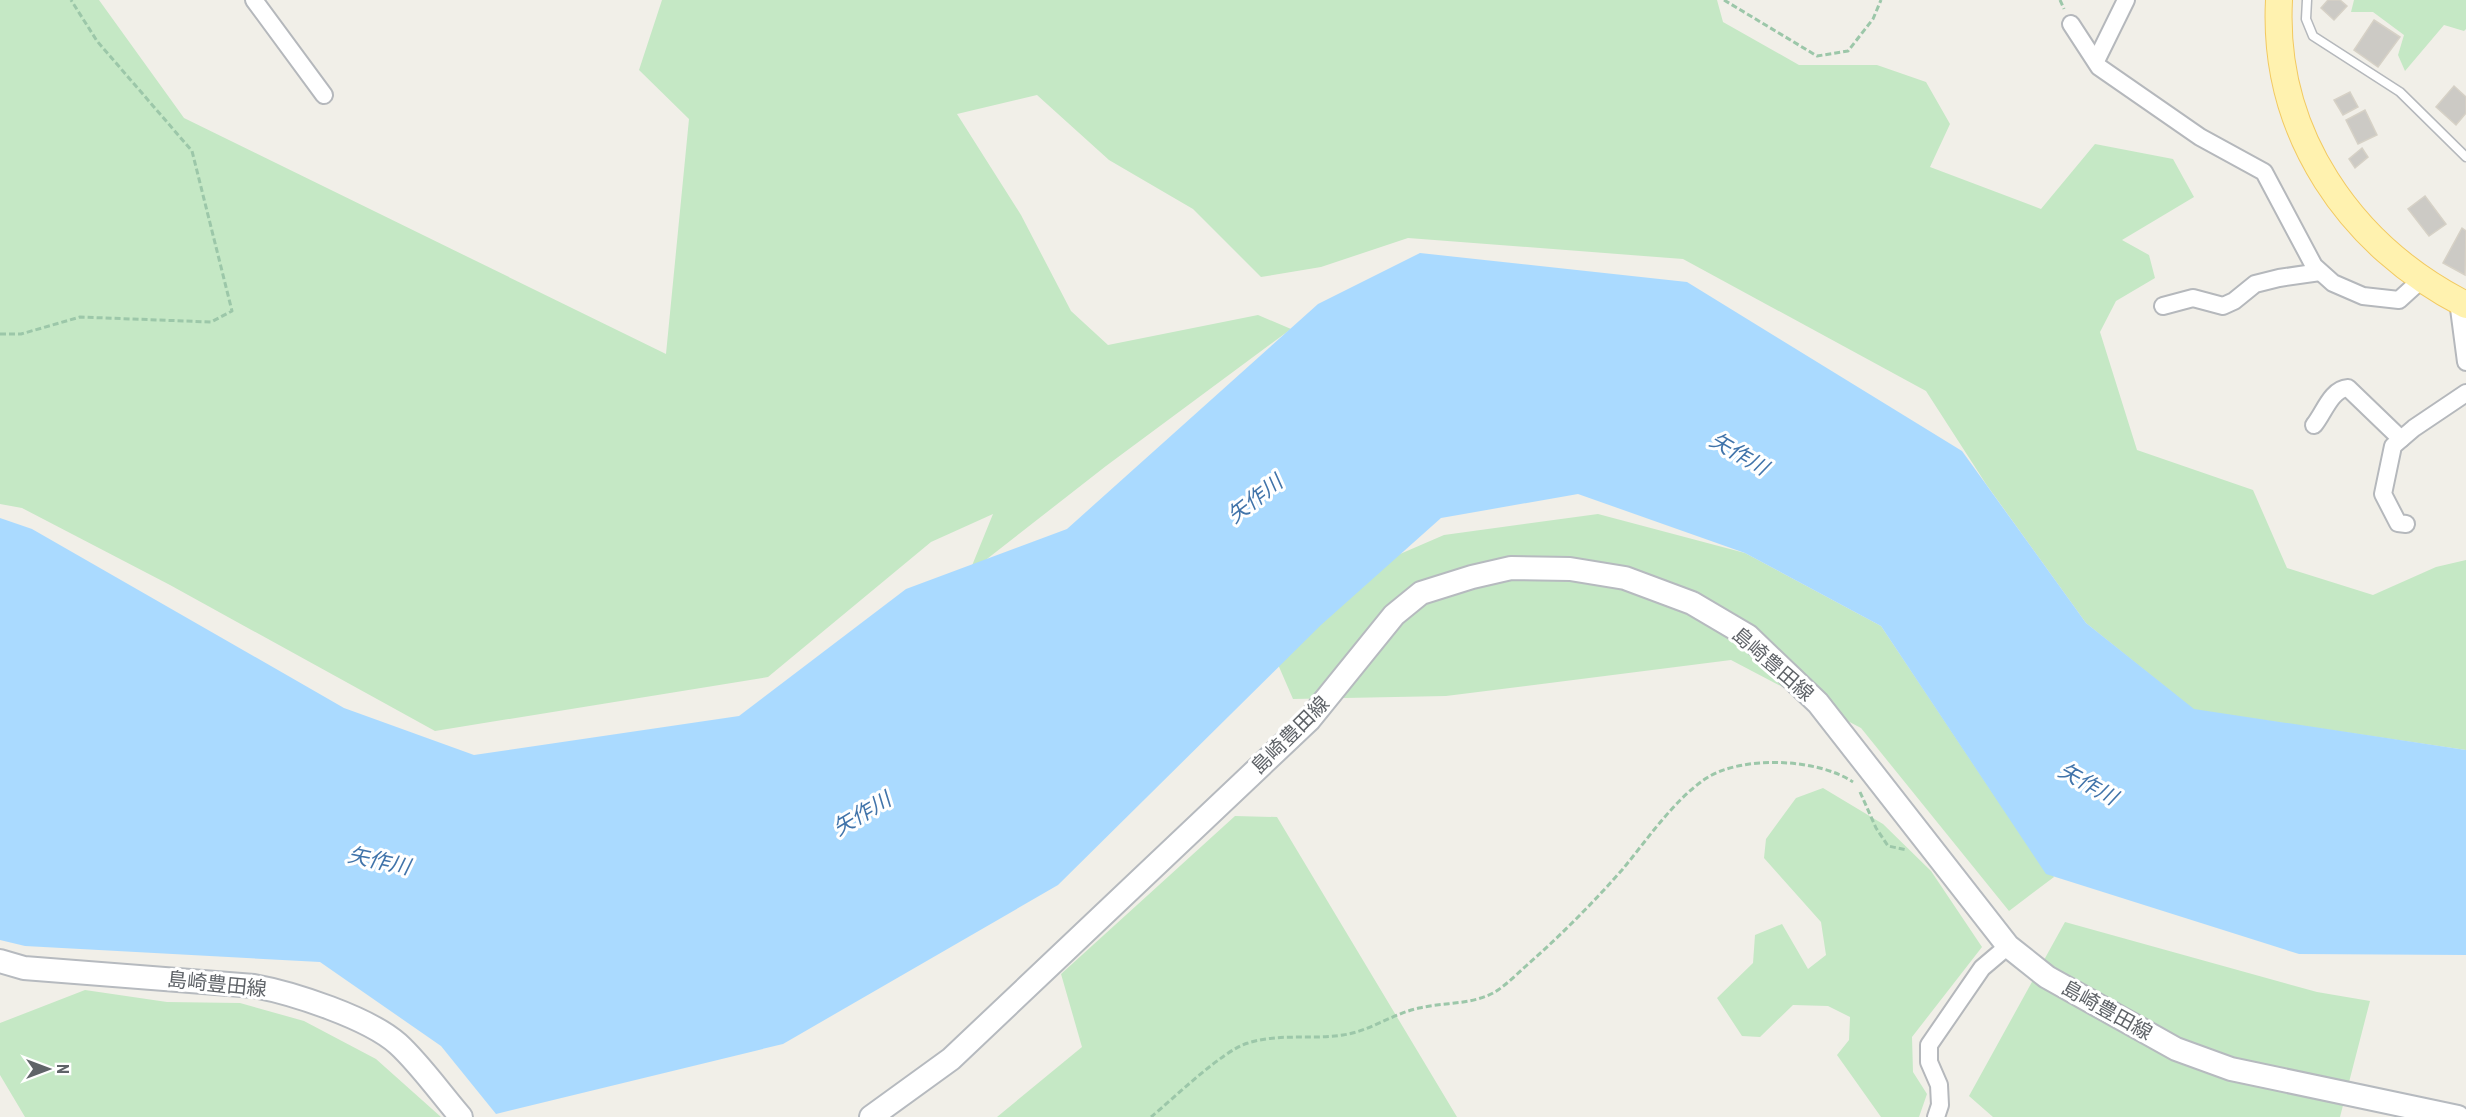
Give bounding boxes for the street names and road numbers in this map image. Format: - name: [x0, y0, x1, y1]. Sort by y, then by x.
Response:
- street label: 島崎豊田線: [1727, 622, 1819, 706]
- street label: 島崎豊田線: [1246, 691, 1334, 779]
- street label: 島崎豊田線: [166, 967, 268, 1001]
- street label: 島崎豊田線: [2057, 975, 2157, 1045]

